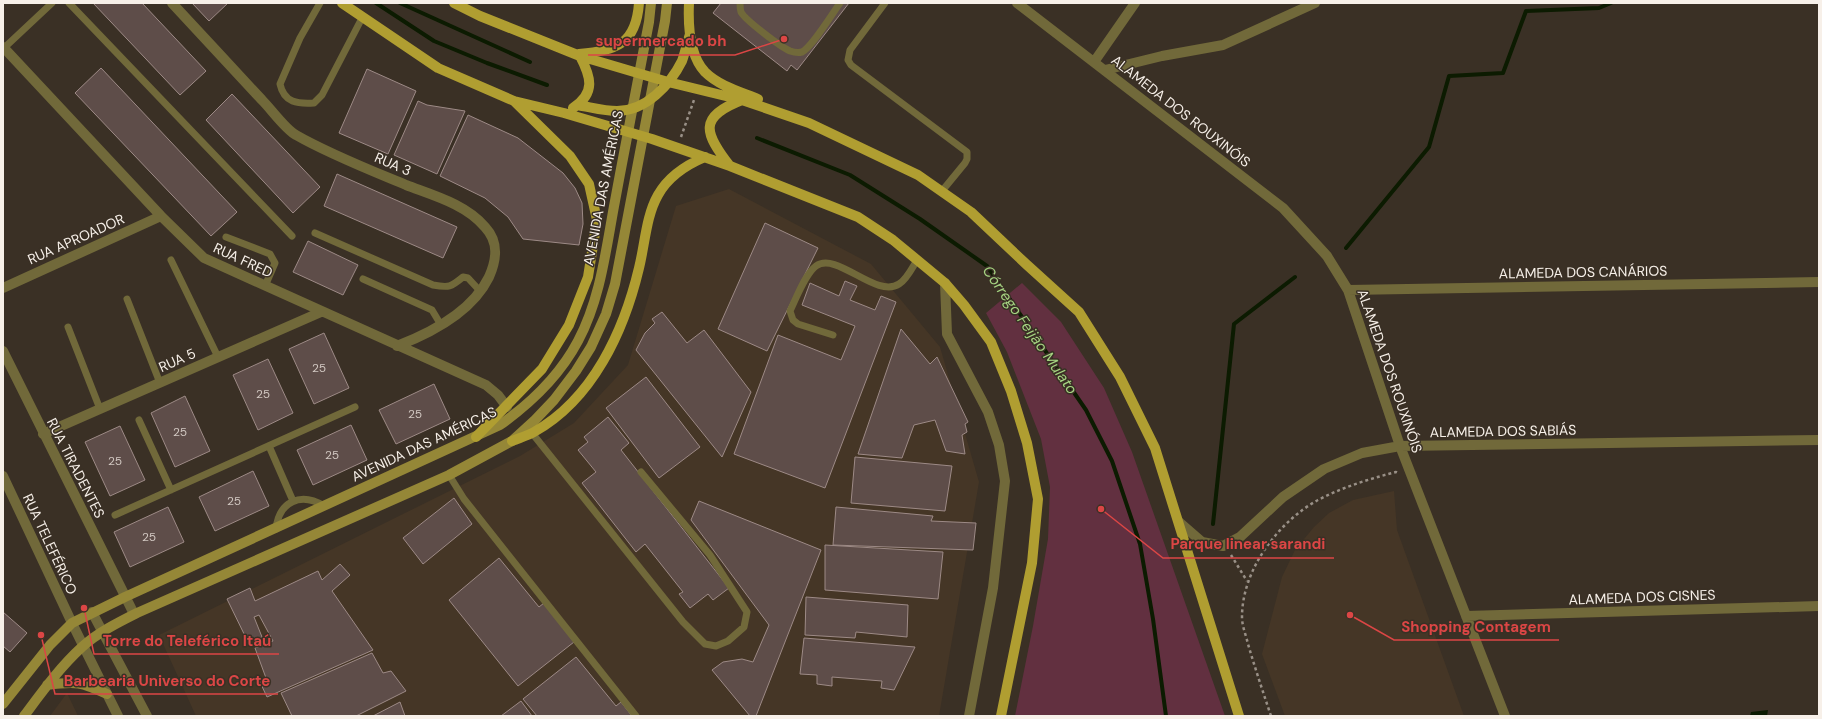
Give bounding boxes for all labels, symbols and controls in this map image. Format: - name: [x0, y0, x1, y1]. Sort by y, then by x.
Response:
- callout: supermercado bh: [588, 28, 735, 55]
- text: supermercado bh: [596, 31, 726, 51]
- street label: ALAMEDA DOS ROUXINÓIS: [1108, 51, 1254, 171]
- street label: AVENIDA DAS AMÉRICAS: [579, 109, 627, 267]
- street label: RUA 3: [372, 148, 414, 180]
- street label: RUA APROADOR: [25, 210, 127, 268]
- street label: RUA FRED: [210, 238, 276, 282]
- water label: Córrego Feijão Mulato: [978, 262, 1082, 398]
- street label: ALAMEDA DOS CANÁRIOS: [1499, 262, 1667, 282]
- street label: ALAMEDA DOS ROUXINÓIS: [1354, 287, 1426, 455]
- street label: RUA 5: [156, 344, 198, 376]
- house number: 25: [312, 360, 326, 376]
- house number: 25: [256, 386, 270, 402]
- street label: AVENIDA DAS AMÉRICAS: [349, 402, 499, 486]
- house number: 25: [408, 406, 422, 422]
- street label: RUA TIRADENTES: [43, 415, 109, 521]
- street label: ALAMEDA DOS SABIÁS: [1430, 421, 1576, 441]
- house number: 25: [173, 424, 187, 440]
- house number: 25: [325, 447, 339, 463]
- house number: 25: [108, 453, 122, 469]
- street label: RUA TELEFÉRICO: [19, 491, 81, 597]
- house number: 25: [227, 493, 241, 509]
- house number: 25: [142, 529, 156, 545]
- callout: Parque linear sarandi: [1163, 531, 1334, 558]
- text: Parque linear sarandi: [1171, 534, 1325, 554]
- street label: ALAMEDA DOS CISNES: [1568, 585, 1716, 609]
- callout: Shopping Contagem: [1394, 613, 1559, 640]
- text: Shopping Contagem: [1401, 617, 1551, 637]
- callout: Torre do Teleférico Itaú: [94, 627, 279, 654]
- text: Torre do Teleférico Itaú: [103, 631, 271, 651]
- callout: Barbearia Universo do Corte: [55, 667, 278, 694]
- text: Barbearia Universo do Corte: [64, 671, 270, 691]

